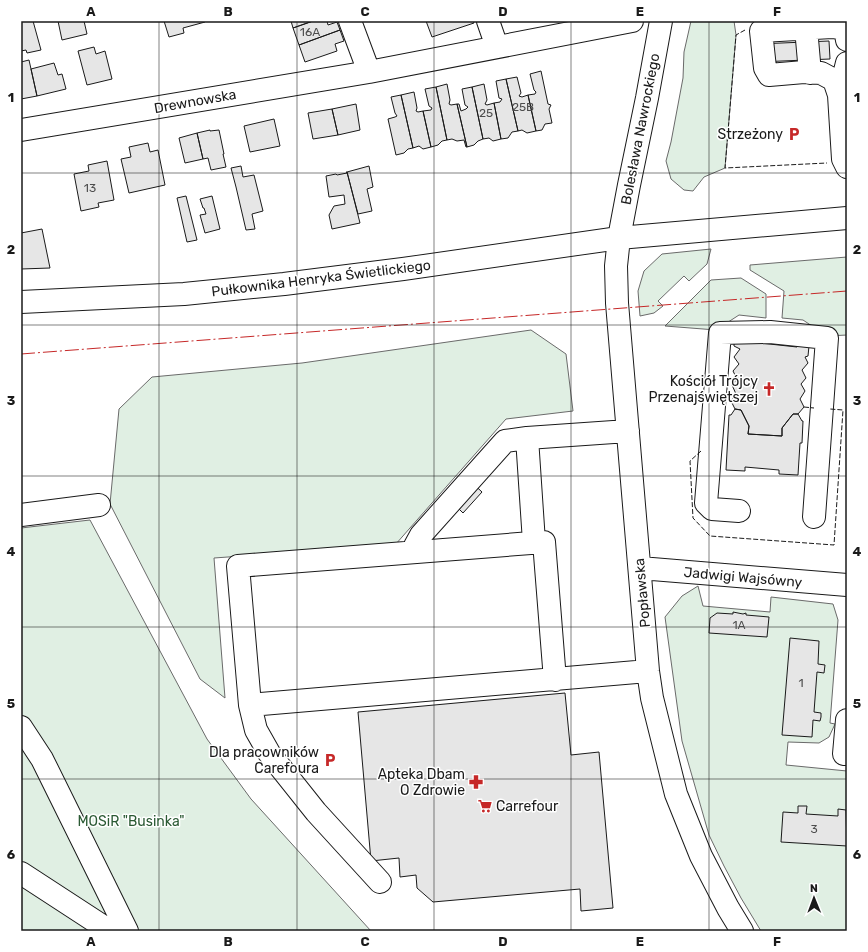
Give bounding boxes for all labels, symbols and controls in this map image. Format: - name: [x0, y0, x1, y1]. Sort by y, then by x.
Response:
- text: A: [86, 4, 96, 19]
- text: B: [223, 4, 233, 19]
- text: C: [360, 4, 370, 19]
- text: D: [498, 4, 508, 19]
- text: E: [636, 4, 644, 19]
- text: F: [773, 4, 781, 19]
- house number: 16A: [300, 25, 320, 39]
- street label: Bolesława Nawrockiego: [617, 52, 664, 206]
- street label: Drewnowska: [153, 86, 237, 117]
- text: 1: [8, 90, 14, 105]
- text: 1: [854, 90, 860, 105]
- house number: 25B: [512, 100, 534, 114]
- house number: 25: [479, 106, 493, 120]
- place label: Strzeżony: [718, 126, 783, 143]
- parking icon: Strzeżony: [786, 126, 802, 142]
- house number: 13: [84, 181, 96, 195]
- text: 2: [7, 242, 15, 257]
- text: 2: [853, 242, 861, 257]
- street label: Pułkownika Henryka Świetlickiego: [210, 256, 432, 300]
- place label: Kościół Trójcy Przenajświętszej: [648, 373, 758, 406]
- church icon: Kościół Trójcy Przenajświętszej: [761, 381, 777, 397]
- text: 3: [7, 393, 16, 408]
- text: 3: [853, 393, 862, 408]
- text: 4: [7, 544, 16, 559]
- text: 4: [853, 544, 862, 559]
- street label: Popławska: [631, 557, 654, 628]
- street label: Jadwigi Wajsówny: [683, 564, 803, 591]
- house number: 1A: [732, 618, 746, 632]
- house number: 1: [798, 676, 804, 690]
- text: 5: [7, 696, 15, 711]
- text: 5: [853, 696, 861, 711]
- place label: Dla pracowników Carefoura: [209, 744, 319, 777]
- parking icon: Dla pracowników Carefoura: [322, 752, 338, 768]
- place label: Apteka Dbam O Zdrowie: [378, 766, 465, 799]
- pharmacy icon: Apteka Dbam O Zdrowie: [468, 774, 484, 790]
- supermarket icon: Carrefour: [477, 798, 493, 814]
- place label: Carrefour: [496, 798, 559, 815]
- park label: MOSiR "Businka": [77, 813, 185, 830]
- house number: 3: [810, 822, 818, 836]
- text: 6: [7, 847, 16, 862]
- text: 6: [853, 847, 862, 862]
- north arrow: [794, 878, 834, 918]
- text: N: [810, 882, 818, 895]
- text: A: [86, 934, 96, 949]
- text: B: [223, 934, 233, 949]
- text: C: [360, 934, 370, 949]
- text: D: [498, 934, 508, 949]
- text: E: [636, 934, 644, 949]
- text: F: [773, 934, 781, 949]

